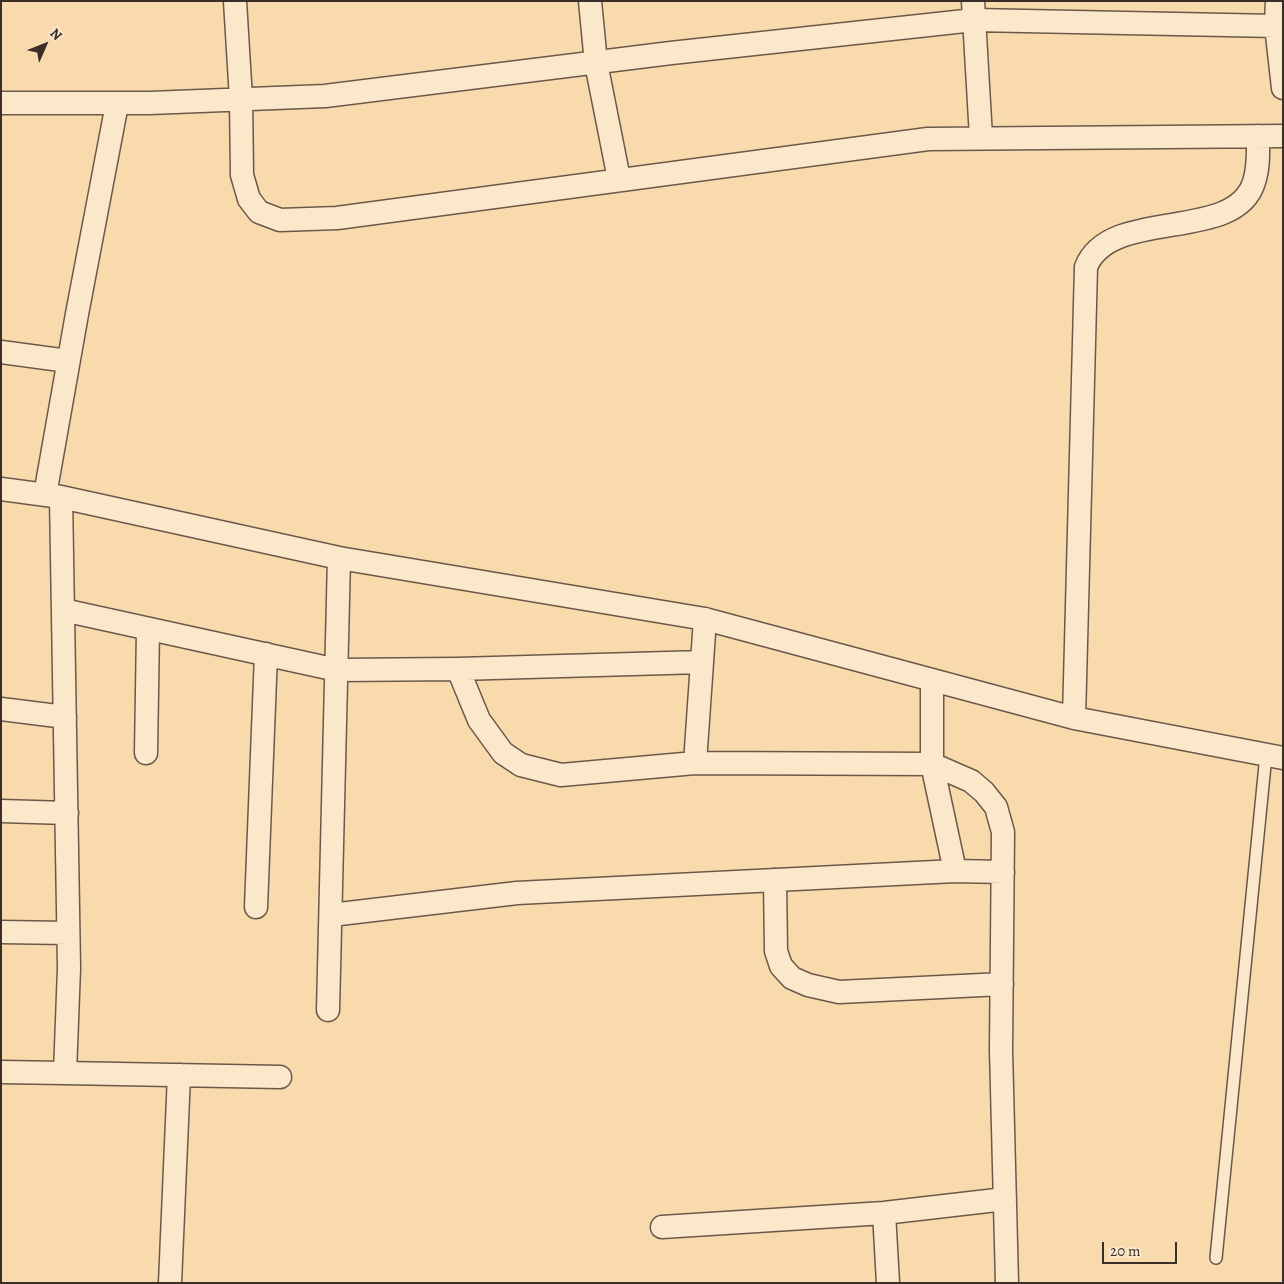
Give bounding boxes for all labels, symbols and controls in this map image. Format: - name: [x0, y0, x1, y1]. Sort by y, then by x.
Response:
- north arrow: [20, 20, 70, 70]
- text: N: [46, 24, 67, 44]
- scale bar: [1104, 1232, 1179, 1264]
- text: 20 m: [1110, 1241, 1141, 1261]

